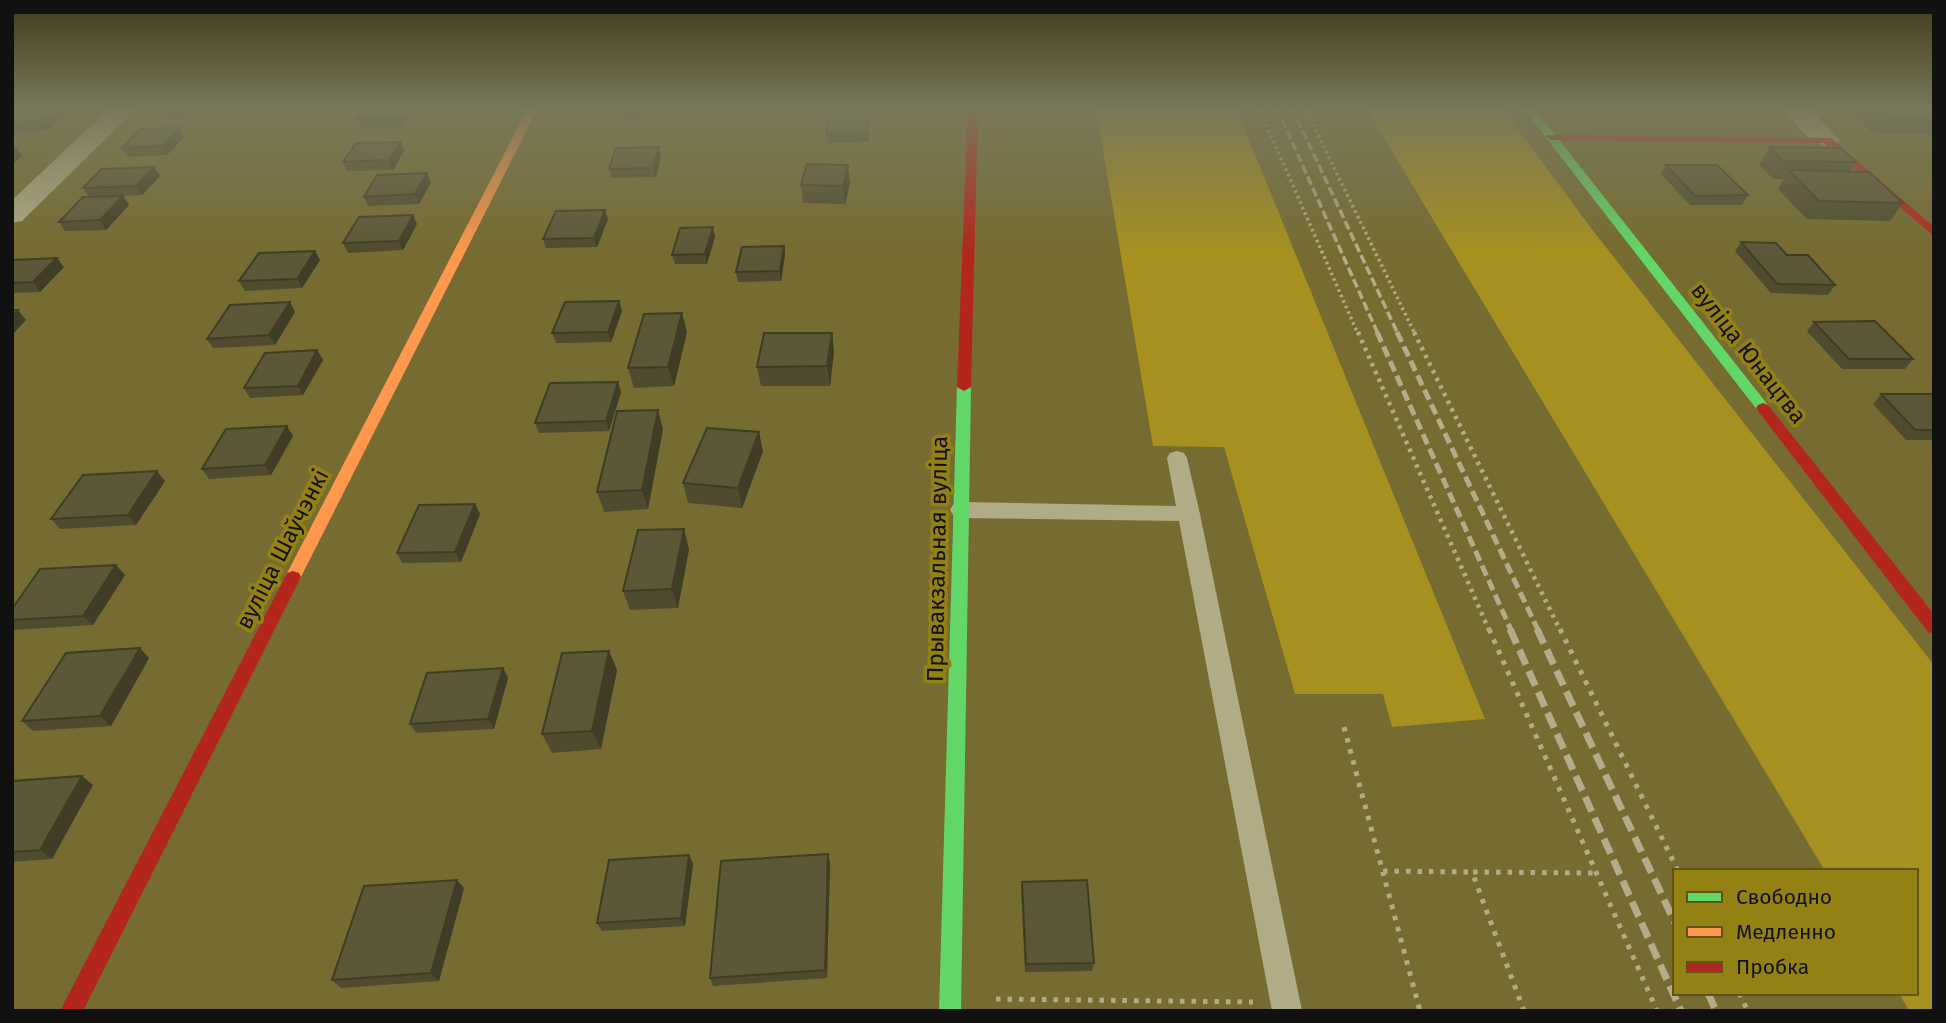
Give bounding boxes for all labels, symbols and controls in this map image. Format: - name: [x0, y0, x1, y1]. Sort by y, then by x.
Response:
- street label: вуліца Юнацтва: [1685, 277, 1813, 429]
- street label: Прывакзальная вуліца: [921, 436, 953, 682]
- street label: вуліца Шаўчэнкі: [230, 464, 334, 634]
- legend: [1673, 869, 1918, 995]
- text: Свободно: [1736, 884, 1832, 910]
- text: Медленно: [1736, 919, 1836, 945]
- text: Пробка: [1736, 954, 1809, 980]

